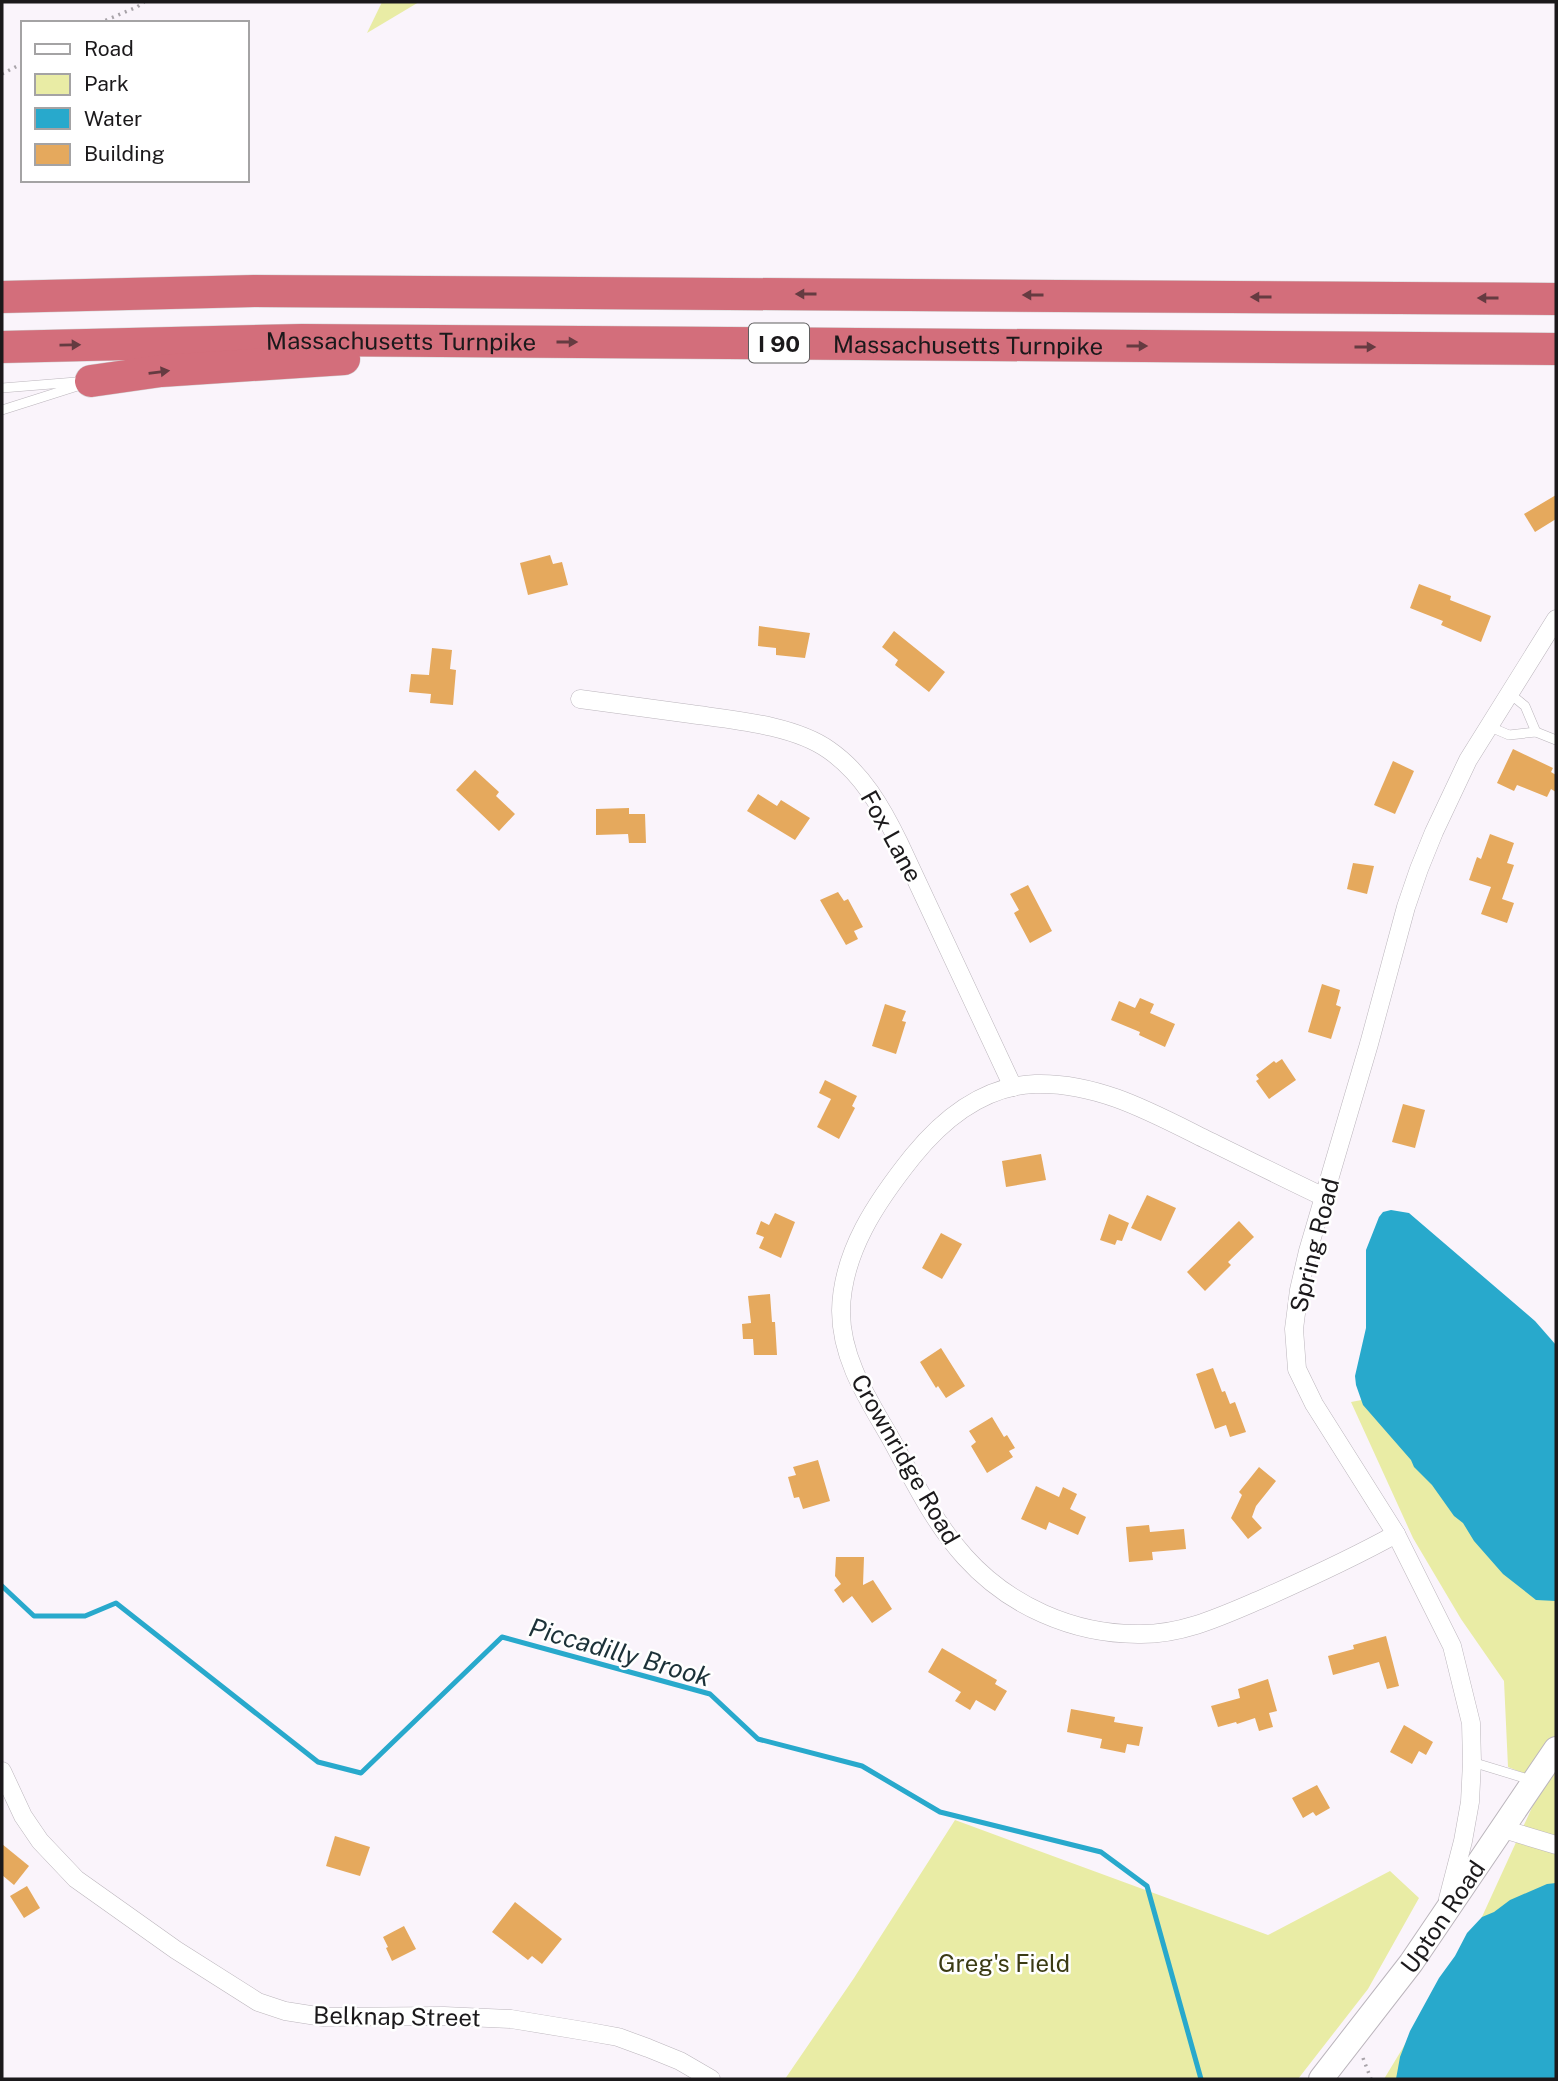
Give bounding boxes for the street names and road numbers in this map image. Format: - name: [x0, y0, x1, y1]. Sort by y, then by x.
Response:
- road number: I 90: [749, 324, 809, 362]
- street label: Massachusetts Turnpike: [265, 326, 536, 356]
- street label: Massachusetts Turnpike: [833, 330, 1103, 360]
- street label: Fox Lane: [855, 785, 929, 887]
- street label: Spring Road: [1284, 1175, 1344, 1315]
- street label: Crownridge Road: [846, 1369, 966, 1549]
- street label: Upton Road: [1395, 1855, 1490, 1978]
- street label: Belknap Street: [313, 2001, 481, 2031]

